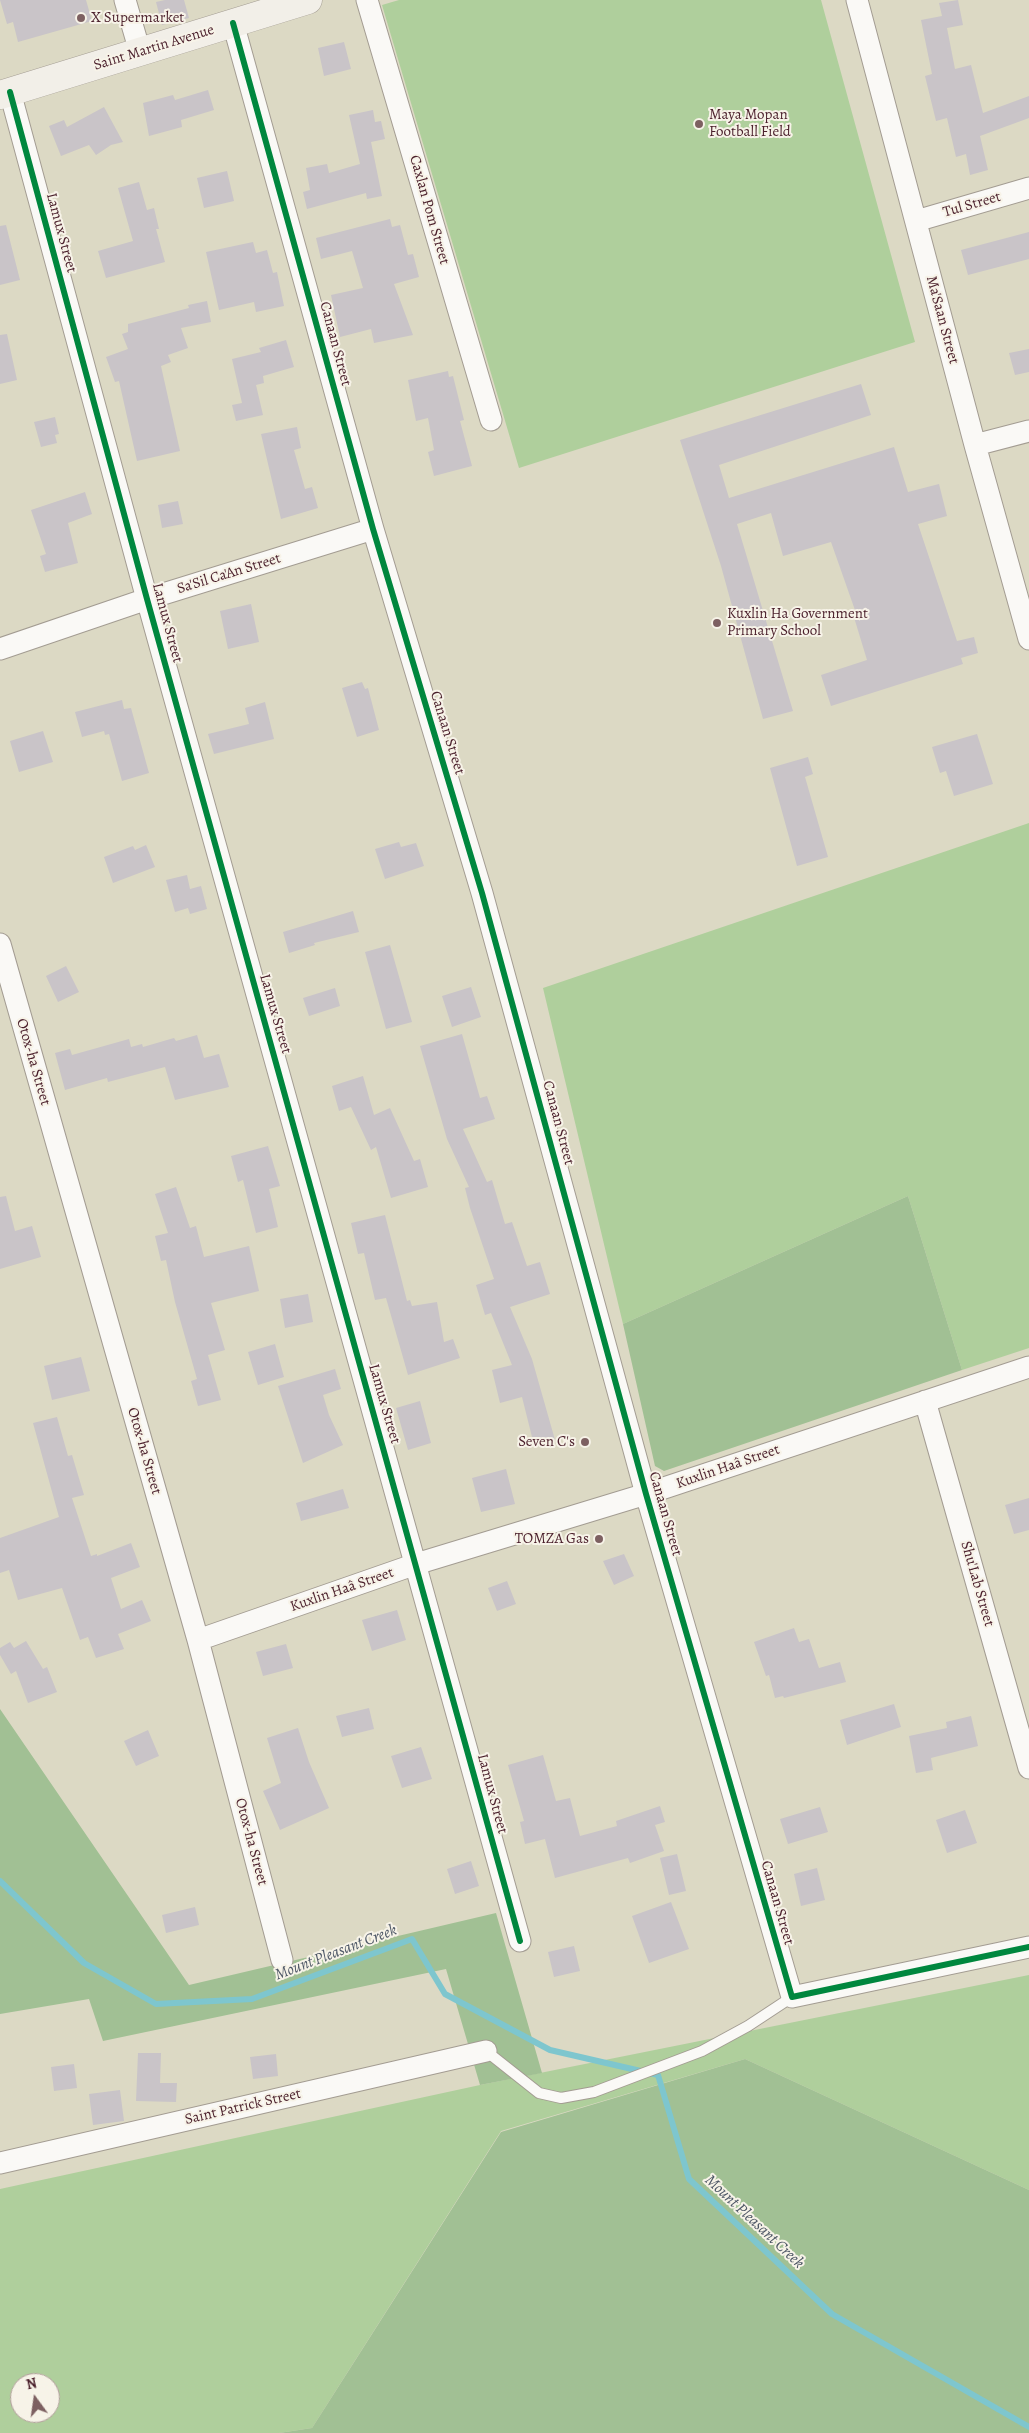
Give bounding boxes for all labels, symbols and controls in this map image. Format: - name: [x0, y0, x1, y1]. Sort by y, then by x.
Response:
- place label: X Supermarket: [91, 9, 184, 27]
- marker: X Supermarket: [75, 12, 87, 24]
- street label: Saint Martin Avenue: [91, 21, 217, 75]
- place label: Maya Mopan Football Field: [709, 106, 791, 141]
- marker: Maya Mopan Football Field: [693, 118, 705, 130]
- street label: Caxlan Pom Street: [405, 153, 453, 267]
- street label: Tul Street: [941, 188, 1003, 222]
- street label: Lamux Street: [42, 191, 80, 275]
- street label: Ma'Saan Street: [922, 274, 962, 366]
- street label: Canaan Street: [315, 300, 355, 388]
- street label: Sa'Sil Ca'An Street: [175, 550, 283, 598]
- street label: Lamux Street: [148, 581, 186, 665]
- place label: Kuxlin Ha Government Primary School: [727, 605, 868, 640]
- marker: Kuxlin Ha Government Primary School: [711, 617, 723, 629]
- street label: Canaan Street: [426, 689, 468, 777]
- street label: Lamux Street: [255, 972, 295, 1056]
- street label: Otox-ha Street: [12, 1016, 54, 1108]
- street label: Canaan Street: [538, 1079, 578, 1167]
- street label: Lamux Street: [364, 1362, 404, 1446]
- street label: Otox-ha Street: [123, 1405, 165, 1497]
- place label: Seven C's: [518, 1433, 575, 1451]
- marker: Seven C's: [579, 1436, 591, 1448]
- street label: Kuxlin Haâ Street: [674, 1441, 782, 1493]
- street label: Canaan Street: [644, 1470, 686, 1558]
- place label: TOMZA Gas: [515, 1530, 589, 1548]
- marker: TOMZA Gas: [593, 1533, 605, 1545]
- street label: Shu'Lab Street: [956, 1539, 998, 1629]
- street label: Kuxlin Haâ Street: [288, 1564, 396, 1616]
- street label: Lamux Street: [473, 1752, 511, 1836]
- street label: Otox-ha Street: [231, 1796, 271, 1888]
- street label: Canaan Street: [756, 1859, 798, 1947]
- water label: Mount Pleasant Creek: [272, 1921, 400, 1985]
- street label: Saint Patrick Street: [183, 2085, 303, 2129]
- water label: Mount Pleasant Creek: [700, 2171, 808, 2273]
- north arrow: [10, 2373, 60, 2423]
- text: N: [24, 2373, 39, 2394]

